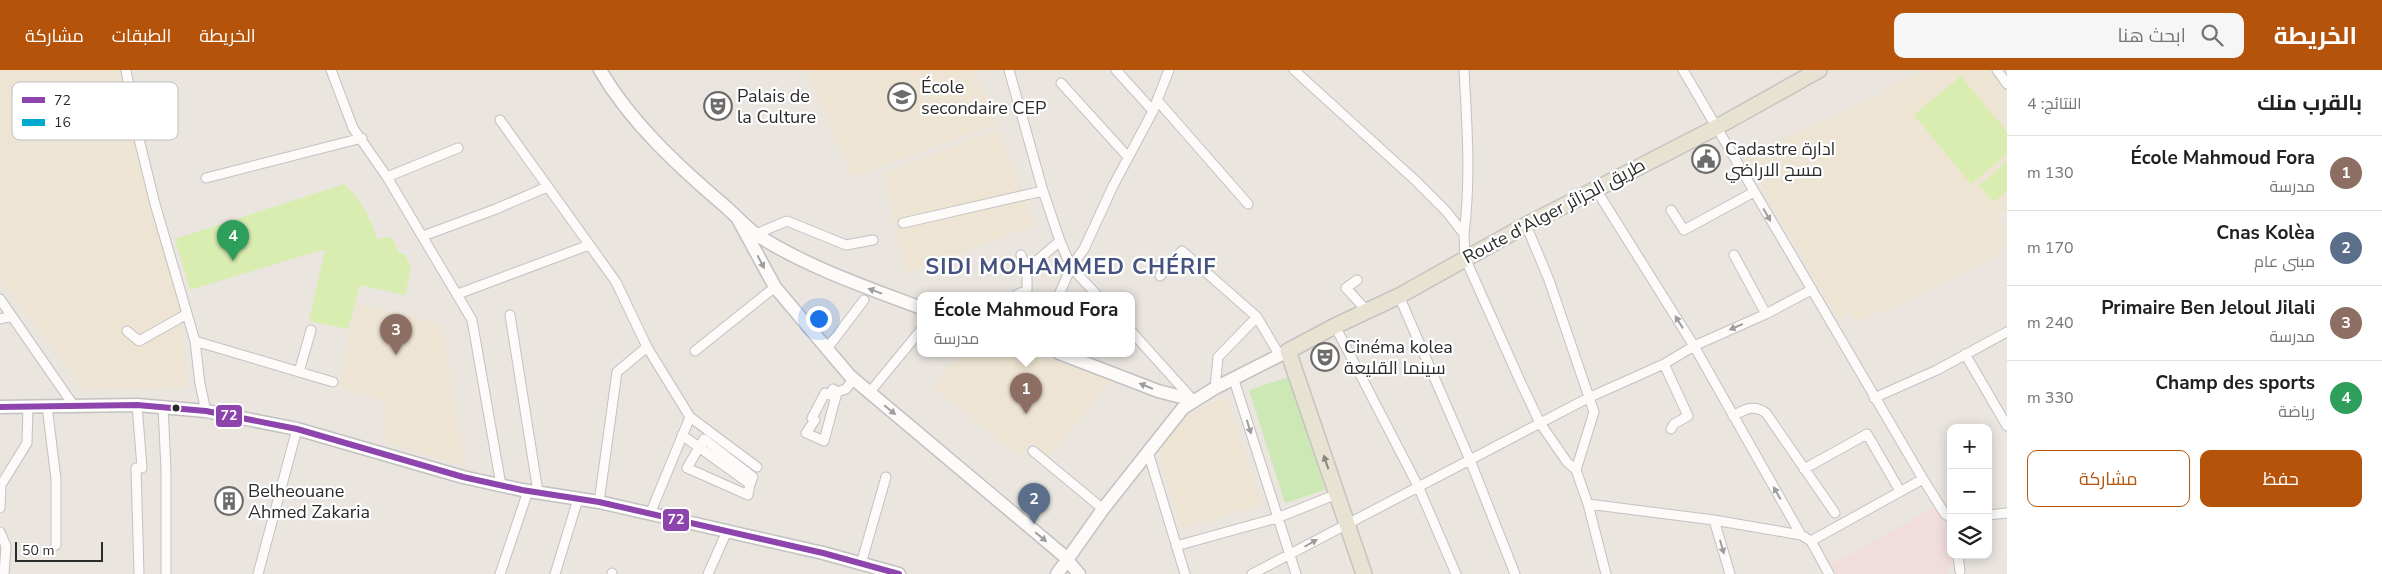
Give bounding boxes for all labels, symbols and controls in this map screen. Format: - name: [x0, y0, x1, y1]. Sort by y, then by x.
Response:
- search box: [1894, 13, 2244, 58]
- text: الخريطة: [2274, 20, 2357, 52]
- icon: search: [2198, 21, 2226, 49]
- text: ابحث هنا: [2117, 23, 2186, 49]
- text: مشاركة: [25, 24, 84, 48]
- text: الطبقات: [112, 24, 171, 48]
- text: الخريطة: [199, 24, 256, 48]
- place label: École secondaire CEP: [921, 75, 1046, 120]
- legend: [12, 82, 178, 140]
- school or university icon: École secondaire CEP: [887, 82, 917, 112]
- place label: Palais de la Culture: [737, 84, 816, 129]
- text: بالقرب منك: [2257, 89, 2362, 117]
- text: 72: [54, 91, 71, 110]
- theatre icon: Palais de la Culture: [703, 91, 733, 121]
- text: النتائج: 4: [2027, 93, 2082, 115]
- text: 16: [54, 113, 71, 132]
- place label: Cadastre ادارة مسح الاراضي: [1725, 137, 1835, 183]
- public building icon: Cadastre ادارة مسح الاراضي: [1691, 144, 1721, 174]
- text: École Mahmoud Fora: [2130, 145, 2315, 171]
- street label: Route d'Alger طريق الجزائر: [1459, 153, 1649, 269]
- text: 130 m: [2027, 162, 2074, 184]
- text: 1: [2341, 162, 2351, 184]
- text: مدرسة: [2269, 176, 2315, 198]
- one-way arrow: [1763, 208, 1772, 221]
- pin: 4: [217, 220, 249, 261]
- text: Cnas Kolèa: [2216, 220, 2315, 246]
- text: 170 m: [2027, 237, 2074, 259]
- text: 2: [2341, 237, 2351, 259]
- text: مبنى عام: [2254, 251, 2315, 273]
- district label: SIDI MOHAMMED CHÉRIF: [925, 252, 1217, 282]
- one-way arrow: [757, 255, 765, 269]
- one-way arrow: [867, 287, 882, 295]
- popup: [917, 292, 1135, 357]
- text: Primaire Ben Jeloul Jilali: [2101, 295, 2315, 321]
- text: École Mahmoud Fora: [934, 297, 1118, 323]
- your location: [806, 306, 832, 332]
- text: 240 m: [2027, 312, 2074, 334]
- text: 3: [2341, 312, 2351, 334]
- pin: 3: [380, 314, 412, 355]
- one-way arrow: [1674, 315, 1683, 328]
- one-way arrow: [1729, 324, 1743, 332]
- text: مدرسة: [2269, 326, 2315, 348]
- text: مدرسة: [934, 328, 979, 350]
- place label: Cinéma kolea سينما القليعة: [1344, 335, 1453, 380]
- theatre icon: Cinéma kolea سينما القليعة: [1310, 342, 1340, 372]
- text: Champ des sports: [2155, 370, 2315, 396]
- pin: 1: [1010, 373, 1042, 414]
- one-way arrow: [1139, 382, 1154, 389]
- text: 330 m: [2027, 387, 2074, 409]
- text: 4: [2341, 387, 2351, 409]
- text: رياضة: [2278, 401, 2315, 423]
- unlabelled marker: [171, 403, 181, 413]
- line badge: 72: [215, 404, 243, 428]
- one-way arrow: [883, 404, 896, 415]
- text: 72: [221, 406, 237, 425]
- one-way arrow: [1245, 419, 1253, 434]
- map controls: [1947, 424, 1992, 559]
- button: +: [1947, 424, 1992, 469]
- button: مشاركة: [2027, 450, 2190, 507]
- button: حفظ: [2200, 450, 2362, 507]
- one-way arrow: [1322, 454, 1329, 469]
- button: −: [1947, 469, 1992, 514]
- place label: Belheouane Ahmed Zakaria: [248, 479, 370, 524]
- pin: 2: [1018, 483, 1050, 524]
- building icon: Belheouane Ahmed Zakaria: [214, 486, 244, 516]
- one-way arrow: [1773, 486, 1781, 500]
- line badge: 72: [662, 508, 690, 532]
- text: 72: [668, 510, 684, 529]
- button: layers: [1947, 514, 1992, 559]
- one-way arrow: [1035, 531, 1048, 542]
- scale bar: [15, 539, 102, 562]
- one-way arrow: [1304, 539, 1317, 548]
- one-way arrow: [1719, 540, 1727, 555]
- text: 50 m: [22, 541, 54, 560]

